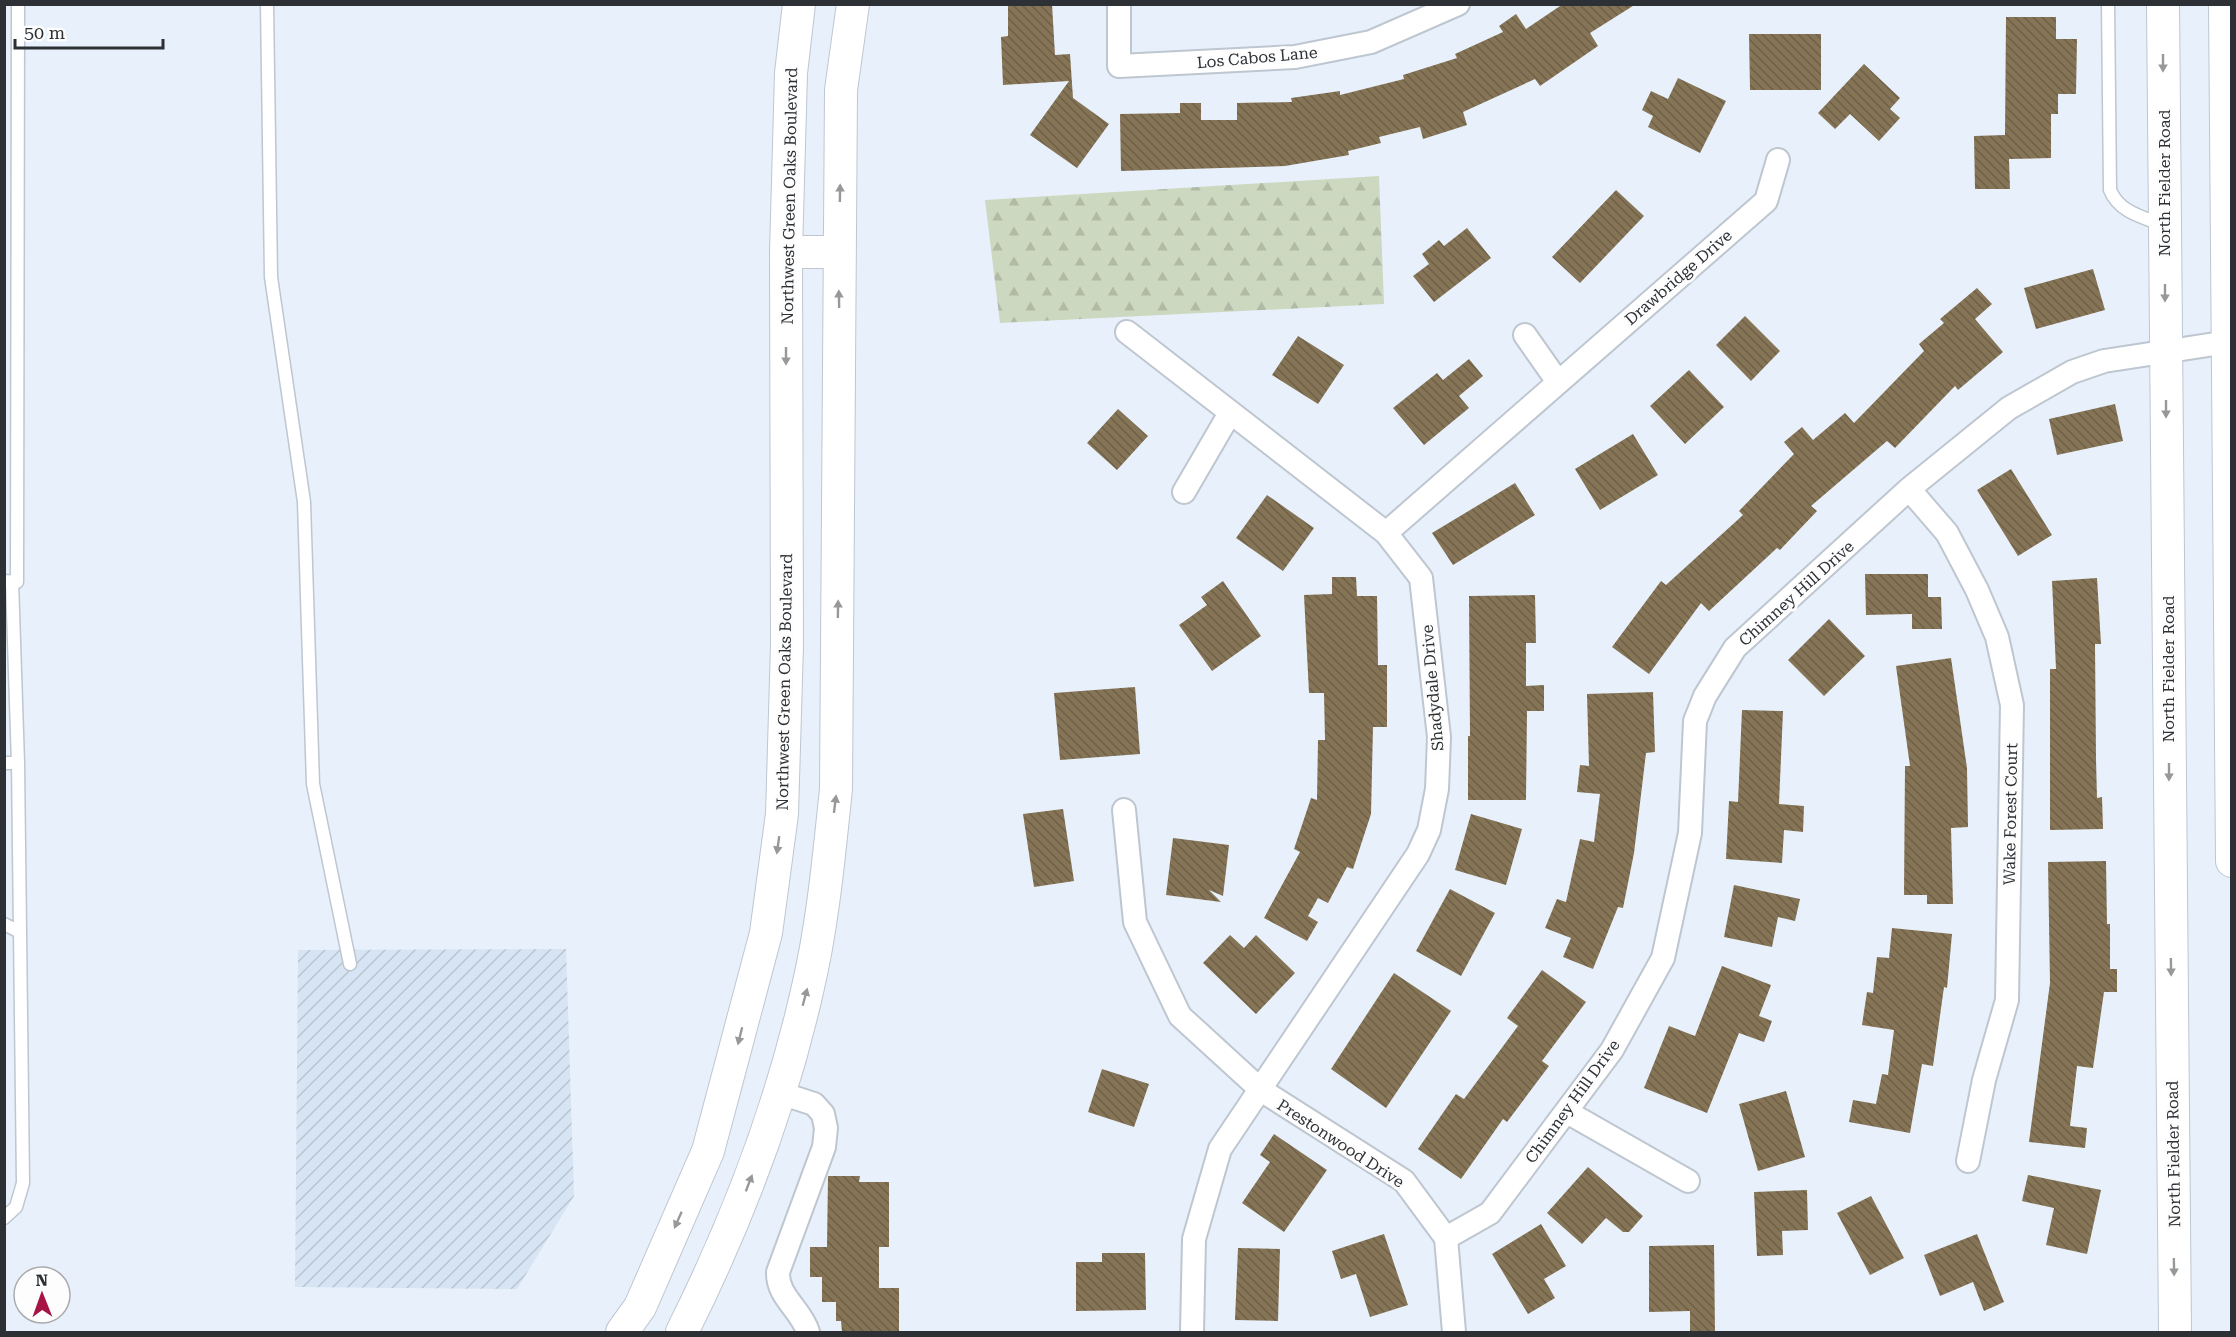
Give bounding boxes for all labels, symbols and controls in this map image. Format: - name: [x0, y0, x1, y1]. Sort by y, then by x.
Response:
- scale bar: [15, 12, 164, 50]
- text: 50 m: [24, 22, 65, 43]
- street label: Los Cabos Lane: [1196, 43, 1318, 72]
- one-way arrow: [2158, 53, 2168, 72]
- street label: Northwest Green Oaks Boulevard: [778, 67, 801, 325]
- street label: North Fielder Road: [2155, 110, 2174, 256]
- one-way arrow: [835, 184, 845, 203]
- street label: Drawbridge Drive: [1621, 225, 1736, 329]
- one-way arrow: [2160, 283, 2170, 302]
- one-way arrow: [835, 289, 844, 308]
- one-way arrow: [781, 347, 791, 366]
- one-way arrow: [2161, 399, 2171, 418]
- street label: Chimney Hill Drive: [1735, 537, 1858, 650]
- street label: Northwest Green Oaks Boulevard: [773, 553, 796, 811]
- street label: North Fielder Road: [2159, 596, 2178, 742]
- one-way arrow: [834, 600, 843, 619]
- street label: Shadydale Drive: [1417, 624, 1447, 752]
- street label: Wake Forest Court: [2000, 743, 2021, 885]
- one-way arrow: [2164, 762, 2174, 781]
- one-way arrow: [830, 795, 839, 814]
- one-way arrow: [773, 836, 782, 855]
- one-way arrow: [2166, 957, 2176, 976]
- one-way arrow: [801, 988, 811, 1006]
- one-way arrow: [734, 1027, 744, 1045]
- street label: Chimney Hill Drive: [1521, 1036, 1624, 1167]
- street label: North Fielder Road: [2163, 1080, 2184, 1228]
- street label: Prestonwood Drive: [1274, 1095, 1408, 1192]
- one-way arrow: [744, 1174, 754, 1192]
- one-way arrow: [673, 1212, 682, 1229]
- one-way arrow: [2169, 1257, 2179, 1276]
- north arrow: [12, 1265, 72, 1325]
- text: N: [35, 1271, 48, 1290]

